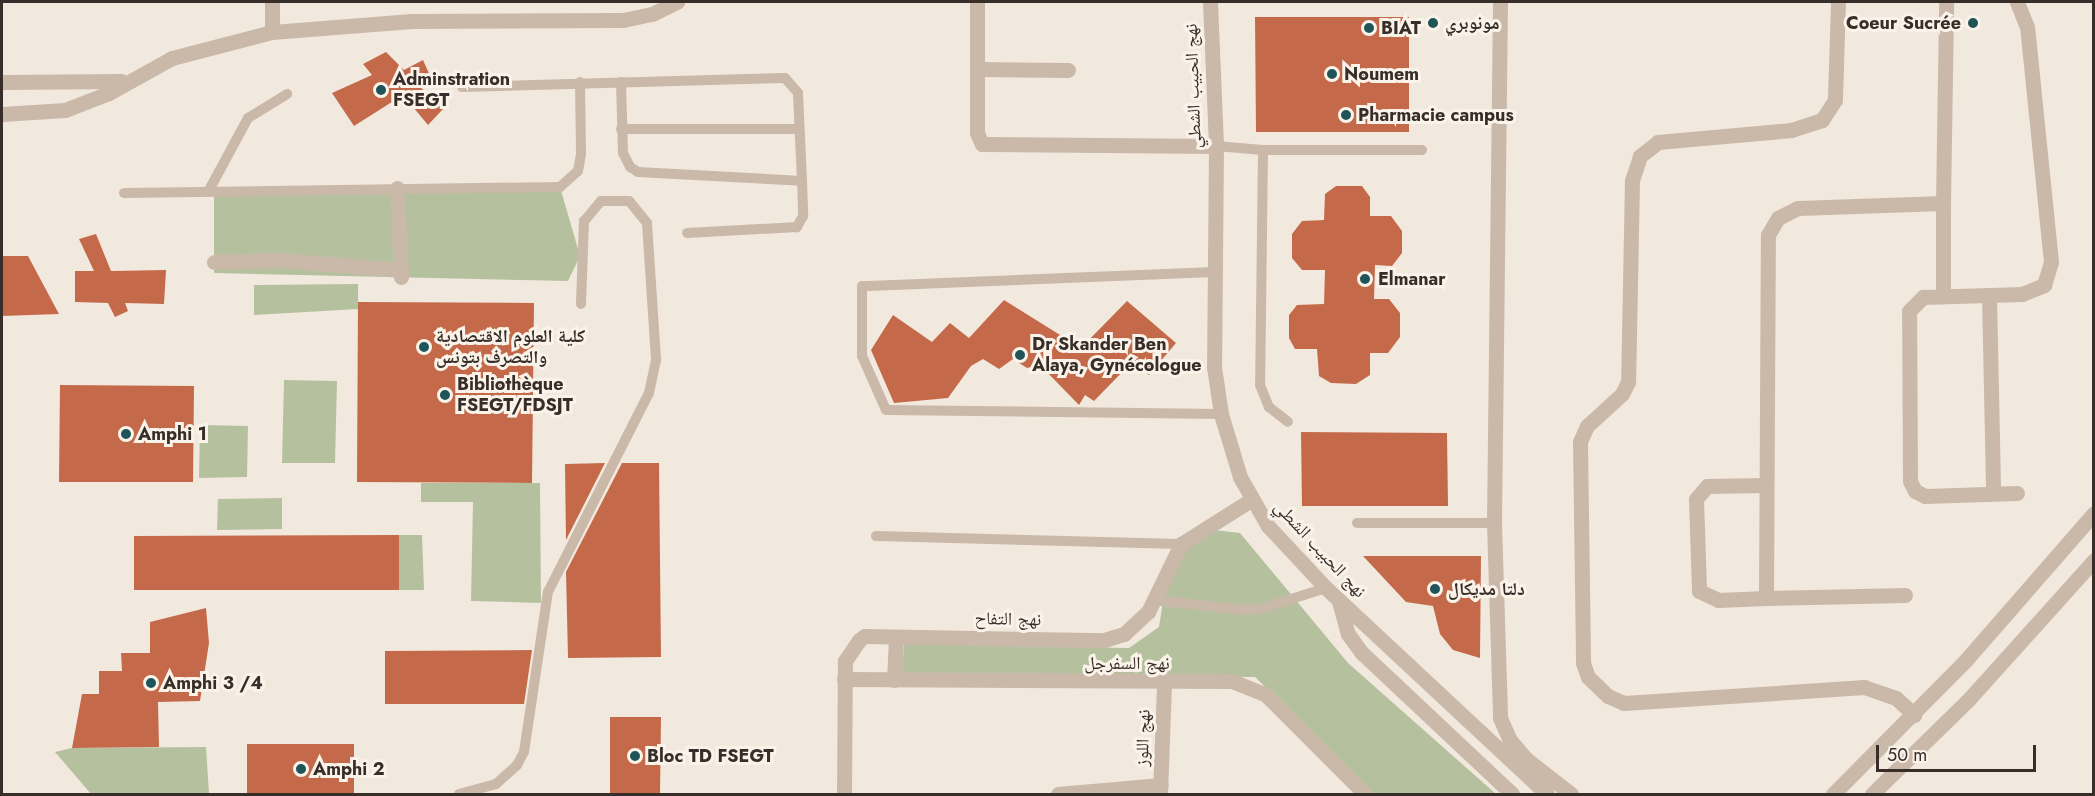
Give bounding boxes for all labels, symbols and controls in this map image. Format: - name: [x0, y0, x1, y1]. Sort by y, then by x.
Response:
- place label: مونوبري: [1445, 12, 1500, 34]
- place label: Coeur Sucrée: [1846, 12, 1961, 34]
- marker: مونوبري: [1426, 16, 1440, 30]
- marker: Coeur Sucrée: [1966, 16, 1980, 30]
- place label: BIAT: [1381, 17, 1421, 39]
- marker: BIAT: [1362, 21, 1376, 35]
- street label: نهج الحبيب الشطي: [1180, 23, 1206, 149]
- place label: Noumem: [1344, 63, 1419, 85]
- marker: Noumem: [1325, 67, 1339, 81]
- place label: Adminstration FSEGT: [393, 69, 510, 112]
- marker: Adminstration FSEGT: [374, 83, 388, 97]
- place label: Pharmacie campus: [1358, 104, 1514, 126]
- marker: Pharmacie campus: [1339, 108, 1353, 122]
- place label: Elmanar: [1378, 268, 1446, 290]
- marker: Elmanar: [1356, 270, 1374, 288]
- place label: كلية العلوم الاقتصادية والتصرف بتونس: [436, 326, 585, 368]
- place label: Dr Skander Ben Alaya, Gynécologue: [1032, 334, 1202, 376]
- marker: كلية العلوم الاقتصادية والتصرف بتونس: [417, 340, 431, 354]
- marker: Dr Skander Ben Alaya, Gynécologue: [1013, 348, 1027, 362]
- place label: Bibliothèque FSEGT/FDSJT: [457, 374, 573, 416]
- marker: Bibliothèque FSEGT/FDSJT: [438, 388, 452, 402]
- place label: Amphi 1: [138, 423, 207, 445]
- marker: Amphi 1: [119, 427, 133, 441]
- street label: نهج الحبيب الشطي: [1270, 496, 1370, 602]
- place label: دلتا مديكال: [1448, 578, 1525, 600]
- marker: دلتا مديكال: [1426, 580, 1444, 598]
- street label: نهج التفاح: [974, 608, 1042, 630]
- street label: نهج السفرجل: [1084, 652, 1170, 674]
- place label: Amphi 3 /4: [163, 672, 263, 694]
- marker: Amphi 3 /4: [144, 676, 158, 690]
- street label: نهج اللوز: [1131, 709, 1155, 767]
- scale bar: [1879, 733, 2040, 771]
- text: 50 m: [1887, 742, 1927, 768]
- place label: Bloc TD FSEGT: [647, 745, 774, 767]
- marker: Bloc TD FSEGT: [628, 749, 642, 763]
- place label: Amphi 2: [313, 758, 385, 780]
- marker: Amphi 2: [294, 762, 308, 776]

